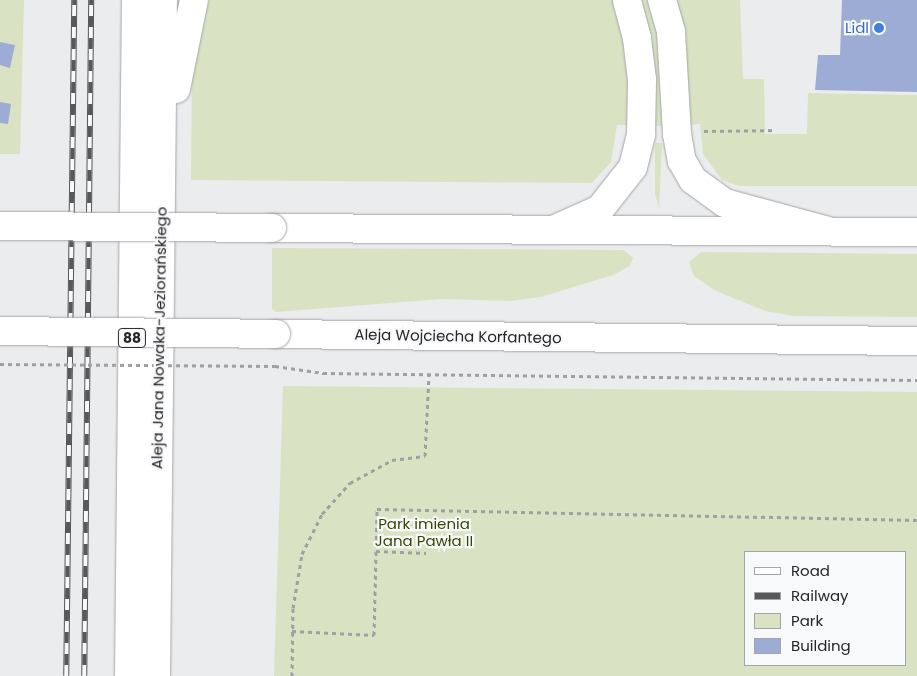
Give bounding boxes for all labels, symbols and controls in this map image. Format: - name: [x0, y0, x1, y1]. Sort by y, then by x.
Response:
- place label: Lidl: [845, 19, 869, 37]
- marker: Lidl: [873, 22, 885, 34]
- street label: Aleja Jana Nowaka-Jeziorańskiego: [148, 207, 170, 469]
- street label: Aleja Wojciecha Korfantego: [354, 325, 562, 347]
- road number: 88: [117, 326, 147, 349]
- park label: Park imienia Jana Pawła II: [375, 514, 473, 549]
- legend: [744, 551, 907, 666]
- text: Road: [791, 560, 830, 581]
- text: Railway: [791, 585, 849, 606]
- text: Park: [791, 610, 823, 631]
- text: Building: [791, 635, 851, 656]

